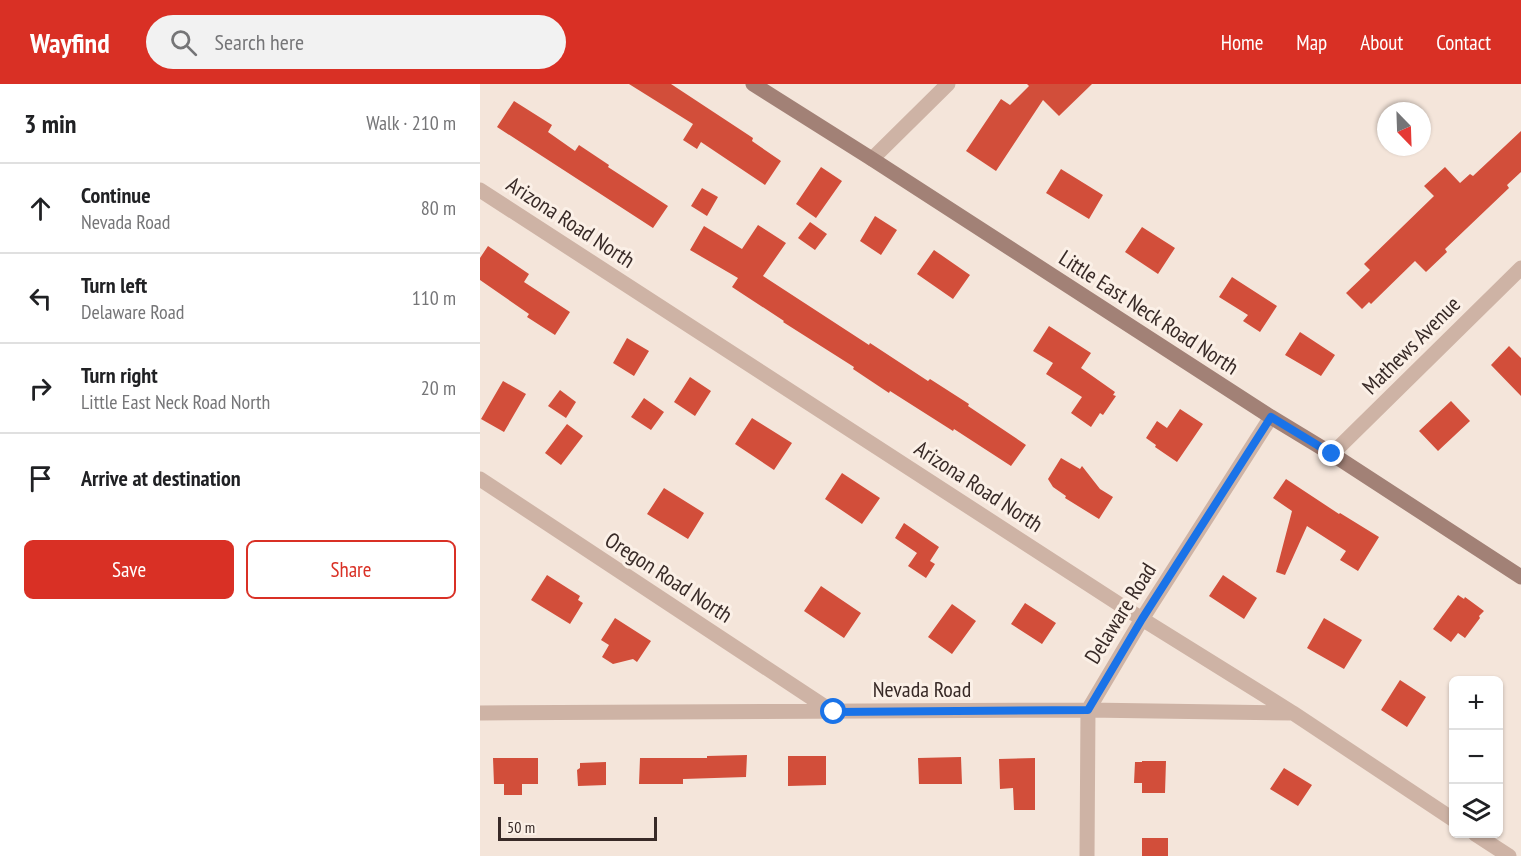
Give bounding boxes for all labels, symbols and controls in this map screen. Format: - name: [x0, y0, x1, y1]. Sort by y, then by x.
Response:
- search box: [146, 15, 566, 69]
- text: Wayfind: [30, 24, 110, 61]
- icon: search: [167, 26, 200, 59]
- text: Search here: [215, 28, 304, 56]
- text: Home: [1221, 29, 1263, 56]
- text: Map: [1296, 29, 1327, 56]
- text: About: [1360, 29, 1403, 56]
- text: Contact: [1436, 29, 1491, 56]
- north arrow: [1377, 102, 1431, 156]
- text: 3 min: [24, 107, 77, 140]
- text: Walk · 210 m: [366, 110, 456, 136]
- street label: Arizona Road North: [502, 170, 640, 274]
- text: Continue: [81, 181, 151, 209]
- icon: ahead: [24, 192, 57, 225]
- text: 80 m: [421, 195, 456, 221]
- text: Nevada Road: [81, 209, 170, 235]
- street label: Little East Neck Road North: [1054, 244, 1244, 380]
- text: Turn left: [81, 271, 147, 299]
- icon: left: [24, 282, 57, 315]
- text: 110 m: [412, 285, 456, 311]
- street label: Mathews Avenue: [1356, 290, 1466, 400]
- text: Delaware Road: [81, 299, 184, 325]
- text: Turn right: [81, 361, 158, 389]
- icon: right: [24, 372, 57, 405]
- text: 20 m: [421, 375, 456, 401]
- text: Little East Neck Road North: [81, 389, 270, 415]
- street label: Arizona Road North: [910, 434, 1048, 538]
- route end: [1318, 440, 1344, 466]
- icon: arrive: [24, 462, 57, 495]
- text: Arrive at destination: [81, 464, 241, 492]
- street label: Oregon Road North: [600, 525, 738, 629]
- button: Save: [24, 540, 234, 599]
- button: Share: [246, 540, 456, 599]
- street label: Delaware Road: [1078, 557, 1162, 669]
- street label: Nevada Road: [873, 675, 971, 703]
- map controls: [1449, 676, 1503, 838]
- button: +: [1449, 676, 1503, 730]
- route start: [820, 698, 846, 724]
- button: −: [1449, 730, 1503, 784]
- button: layers: [1449, 784, 1503, 838]
- scale bar: [498, 814, 657, 842]
- text: 50 m: [507, 817, 535, 837]

